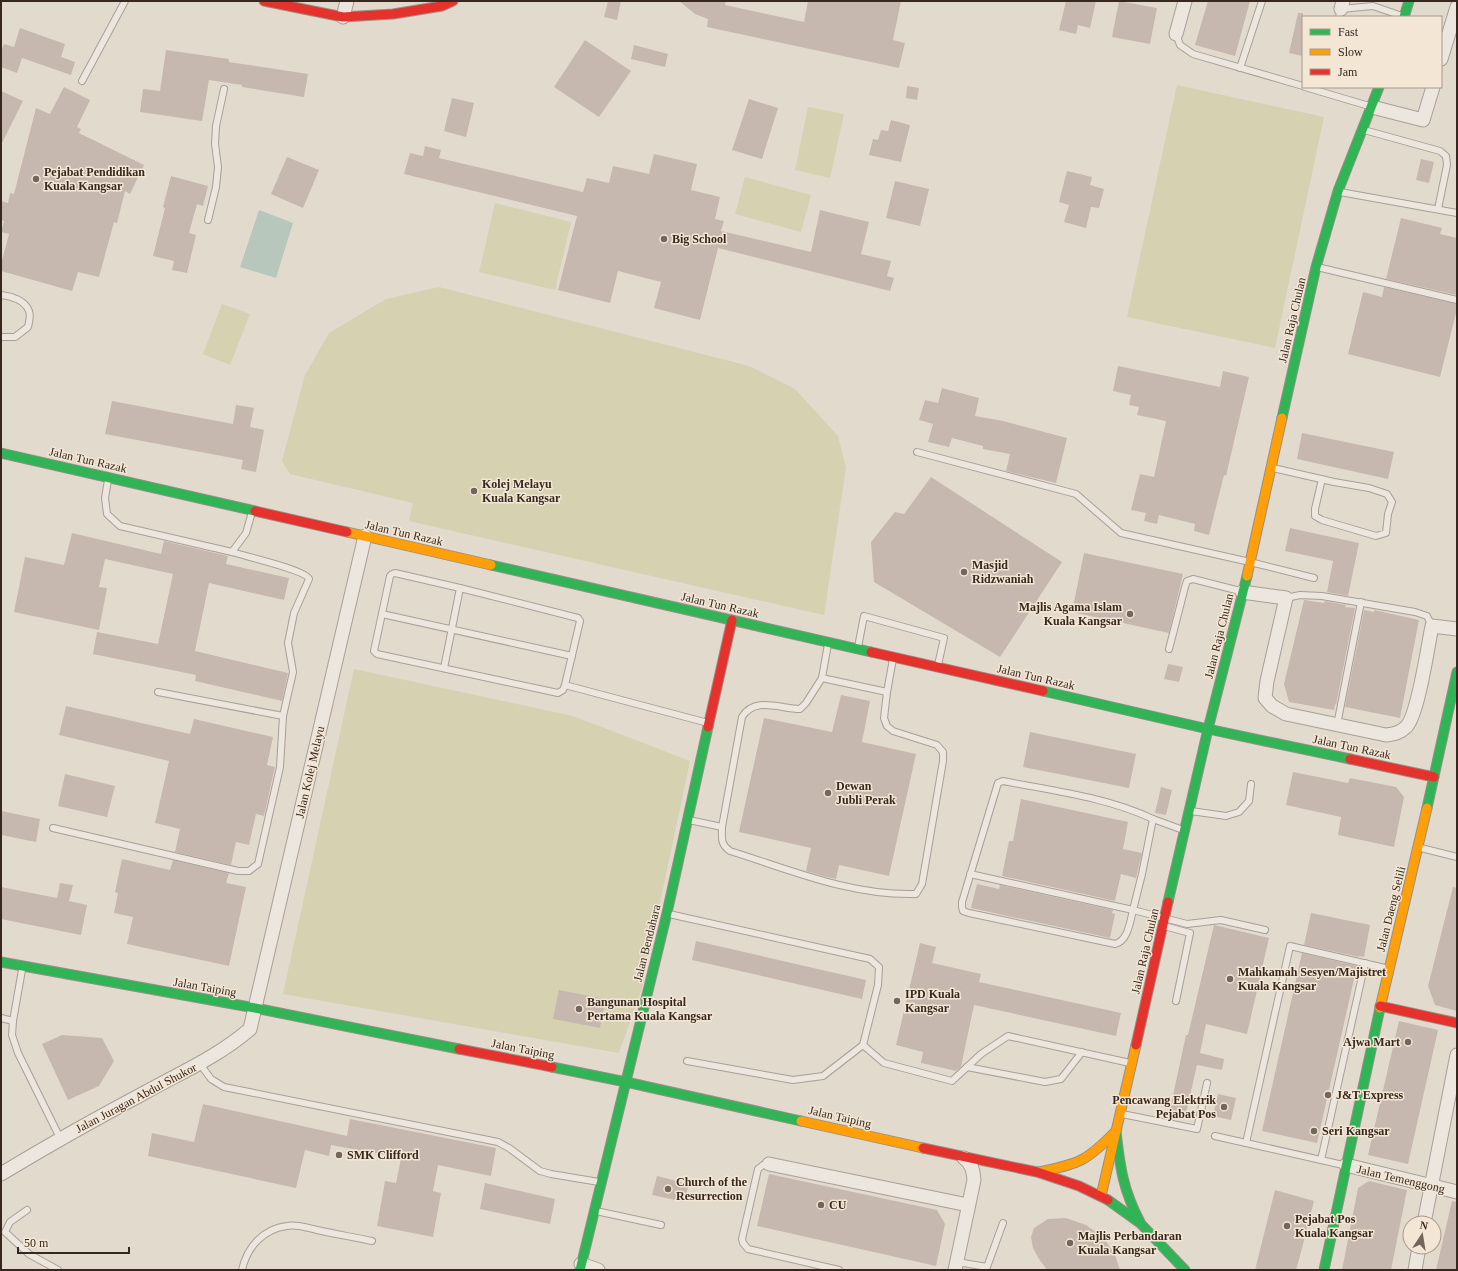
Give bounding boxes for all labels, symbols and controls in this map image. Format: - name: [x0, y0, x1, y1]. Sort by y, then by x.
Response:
- legend: [1302, 16, 1442, 88]
- text: Fast: [1338, 25, 1359, 39]
- text: Slow: [1338, 45, 1363, 59]
- text: Jam: [1338, 65, 1358, 79]
- place label: Pejabat Pendidikan Kuala Kangsar: [44, 165, 145, 193]
- marker: Pejabat Pendidikan Kuala Kangsar: [31, 174, 41, 184]
- place label: Big School: [672, 232, 727, 246]
- marker: Big School: [659, 234, 669, 244]
- street label: Jalan Raja Chulan: [1275, 276, 1309, 364]
- street label: Jalan Tun Razak: [48, 444, 128, 476]
- place label: Kolej Melayu Kuala Kangsar: [482, 477, 561, 505]
- marker: Kolej Melayu Kuala Kangsar: [469, 486, 479, 496]
- street label: Jalan Tun Razak: [364, 517, 444, 549]
- place label: Masjid Ridzwaniah: [972, 558, 1034, 586]
- marker: Masjid Ridzwaniah: [959, 567, 969, 577]
- street label: Jalan Tun Razak: [680, 589, 760, 621]
- street label: Jalan Raja Chulan: [1202, 592, 1236, 680]
- place label: Majlis Agama Islam Kuala Kangsar: [1019, 600, 1123, 628]
- marker: Majlis Agama Islam Kuala Kangsar: [1125, 609, 1135, 619]
- street label: Jalan Tun Razak: [996, 661, 1076, 693]
- street label: Jalan Kolej Melayu: [293, 725, 327, 819]
- street label: Jalan Tun Razak: [1312, 732, 1392, 762]
- place label: Dewan Jubli Perak: [836, 779, 896, 807]
- marker: Dewan Jubli Perak: [823, 788, 833, 798]
- street label: Jalan Daeng Selili: [1374, 864, 1409, 953]
- street label: Jalan Bendahara: [631, 902, 664, 983]
- street label: Jalan Raja Chulan: [1128, 907, 1162, 995]
- place label: Mahkamah Sesyen/Majistret Kuala Kangsar: [1238, 965, 1386, 993]
- marker: Mahkamah Sesyen/Majistret Kuala Kangsar: [1225, 974, 1235, 984]
- street label: Jalan Taiping: [172, 975, 238, 999]
- place label: IPD Kuala Kangsar: [905, 987, 960, 1015]
- place label: Bangunan Hospital Pertama Kuala Kangsar: [587, 995, 713, 1023]
- marker: IPD Kuala Kangsar: [892, 996, 902, 1006]
- marker: Bangunan Hospital Pertama Kuala Kangsar: [574, 1004, 584, 1014]
- place label: Ajwa Mart: [1343, 1035, 1400, 1049]
- street label: Jalan Taiping: [490, 1036, 556, 1062]
- marker: Ajwa Mart: [1403, 1037, 1413, 1047]
- street label: Jalan Juragan Abdul Shukor: [73, 1060, 199, 1136]
- place label: J&T Express: [1336, 1088, 1404, 1102]
- marker: J&T Express: [1323, 1090, 1333, 1100]
- place label: Pencawang Elektrik Pejabat Pos: [1112, 1093, 1216, 1121]
- marker: Pencawang Elektrik Pejabat Pos: [1219, 1102, 1229, 1112]
- street label: Jalan Taiping: [807, 1103, 873, 1131]
- place label: Seri Kangsar: [1322, 1124, 1390, 1138]
- marker: Seri Kangsar: [1309, 1126, 1319, 1136]
- place label: SMK Clifford: [347, 1148, 419, 1162]
- marker: SMK Clifford: [334, 1150, 344, 1160]
- street label: Jalan Temenggong: [1356, 1162, 1446, 1196]
- place label: Church of the Resurrection: [676, 1175, 748, 1203]
- marker: Church of the Resurrection: [663, 1184, 673, 1194]
- place label: CU: [829, 1198, 847, 1212]
- marker: CU: [816, 1200, 826, 1210]
- place label: Pejabat Pos Kuala Kangsar: [1295, 1212, 1374, 1240]
- north arrow: [1402, 1215, 1442, 1255]
- text: N: [1419, 1219, 1429, 1232]
- marker: Pejabat Pos Kuala Kangsar: [1282, 1221, 1292, 1231]
- scale bar: [18, 1229, 129, 1255]
- place label: Majlis Perbandaran Kuala Kangsar: [1078, 1229, 1182, 1257]
- text: 50 m: [24, 1236, 49, 1250]
- marker: Majlis Perbandaran Kuala Kangsar: [1065, 1238, 1075, 1248]

